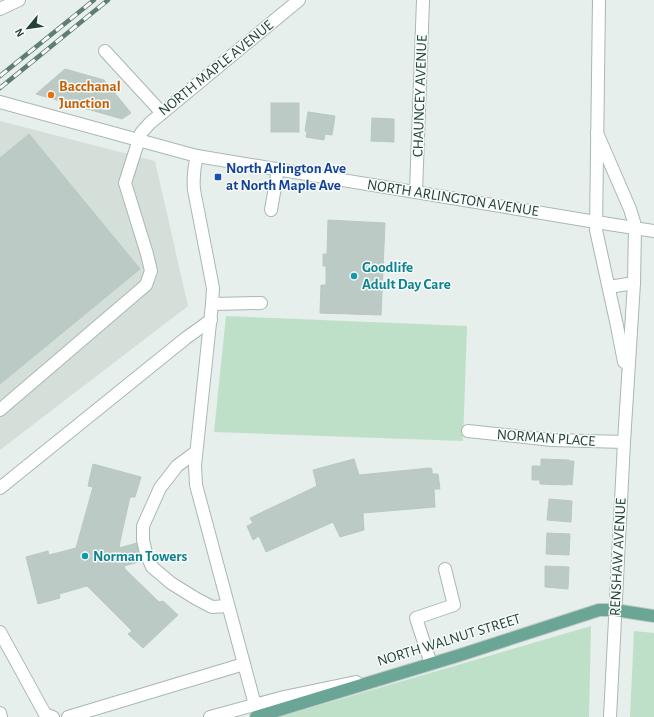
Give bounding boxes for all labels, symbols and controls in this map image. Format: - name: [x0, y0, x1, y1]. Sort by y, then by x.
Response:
- north arrow: [8, 8, 48, 48]
- street label: NORTH MAPLE AVENUE: [156, 17, 276, 119]
- text: N: [13, 27, 26, 39]
- street label: CHAUNCEY AVENUE: [410, 35, 430, 157]
- place label: Bacchanal Junction: [59, 79, 121, 111]
- marker: Bacchanal Junction: [46, 90, 56, 100]
- place label: North Arlington Ave at North Maple Ave: [226, 161, 346, 193]
- marker: North Arlington Ave at North Maple Ave: [213, 172, 223, 182]
- street label: NORTH ARLINGTON AVENUE: [366, 177, 540, 219]
- place label: Goodlife Adult Day Care: [362, 260, 451, 292]
- marker: Goodlife Adult Day Care: [349, 271, 359, 281]
- street label: NORMAN PLACE: [496, 427, 596, 449]
- street label: RENSHAW AVENUE: [607, 498, 629, 616]
- place label: Norman Towers: [93, 549, 188, 564]
- marker: Norman Towers: [80, 551, 90, 561]
- street label: NORTH WALNUT STREET: [375, 611, 523, 669]

